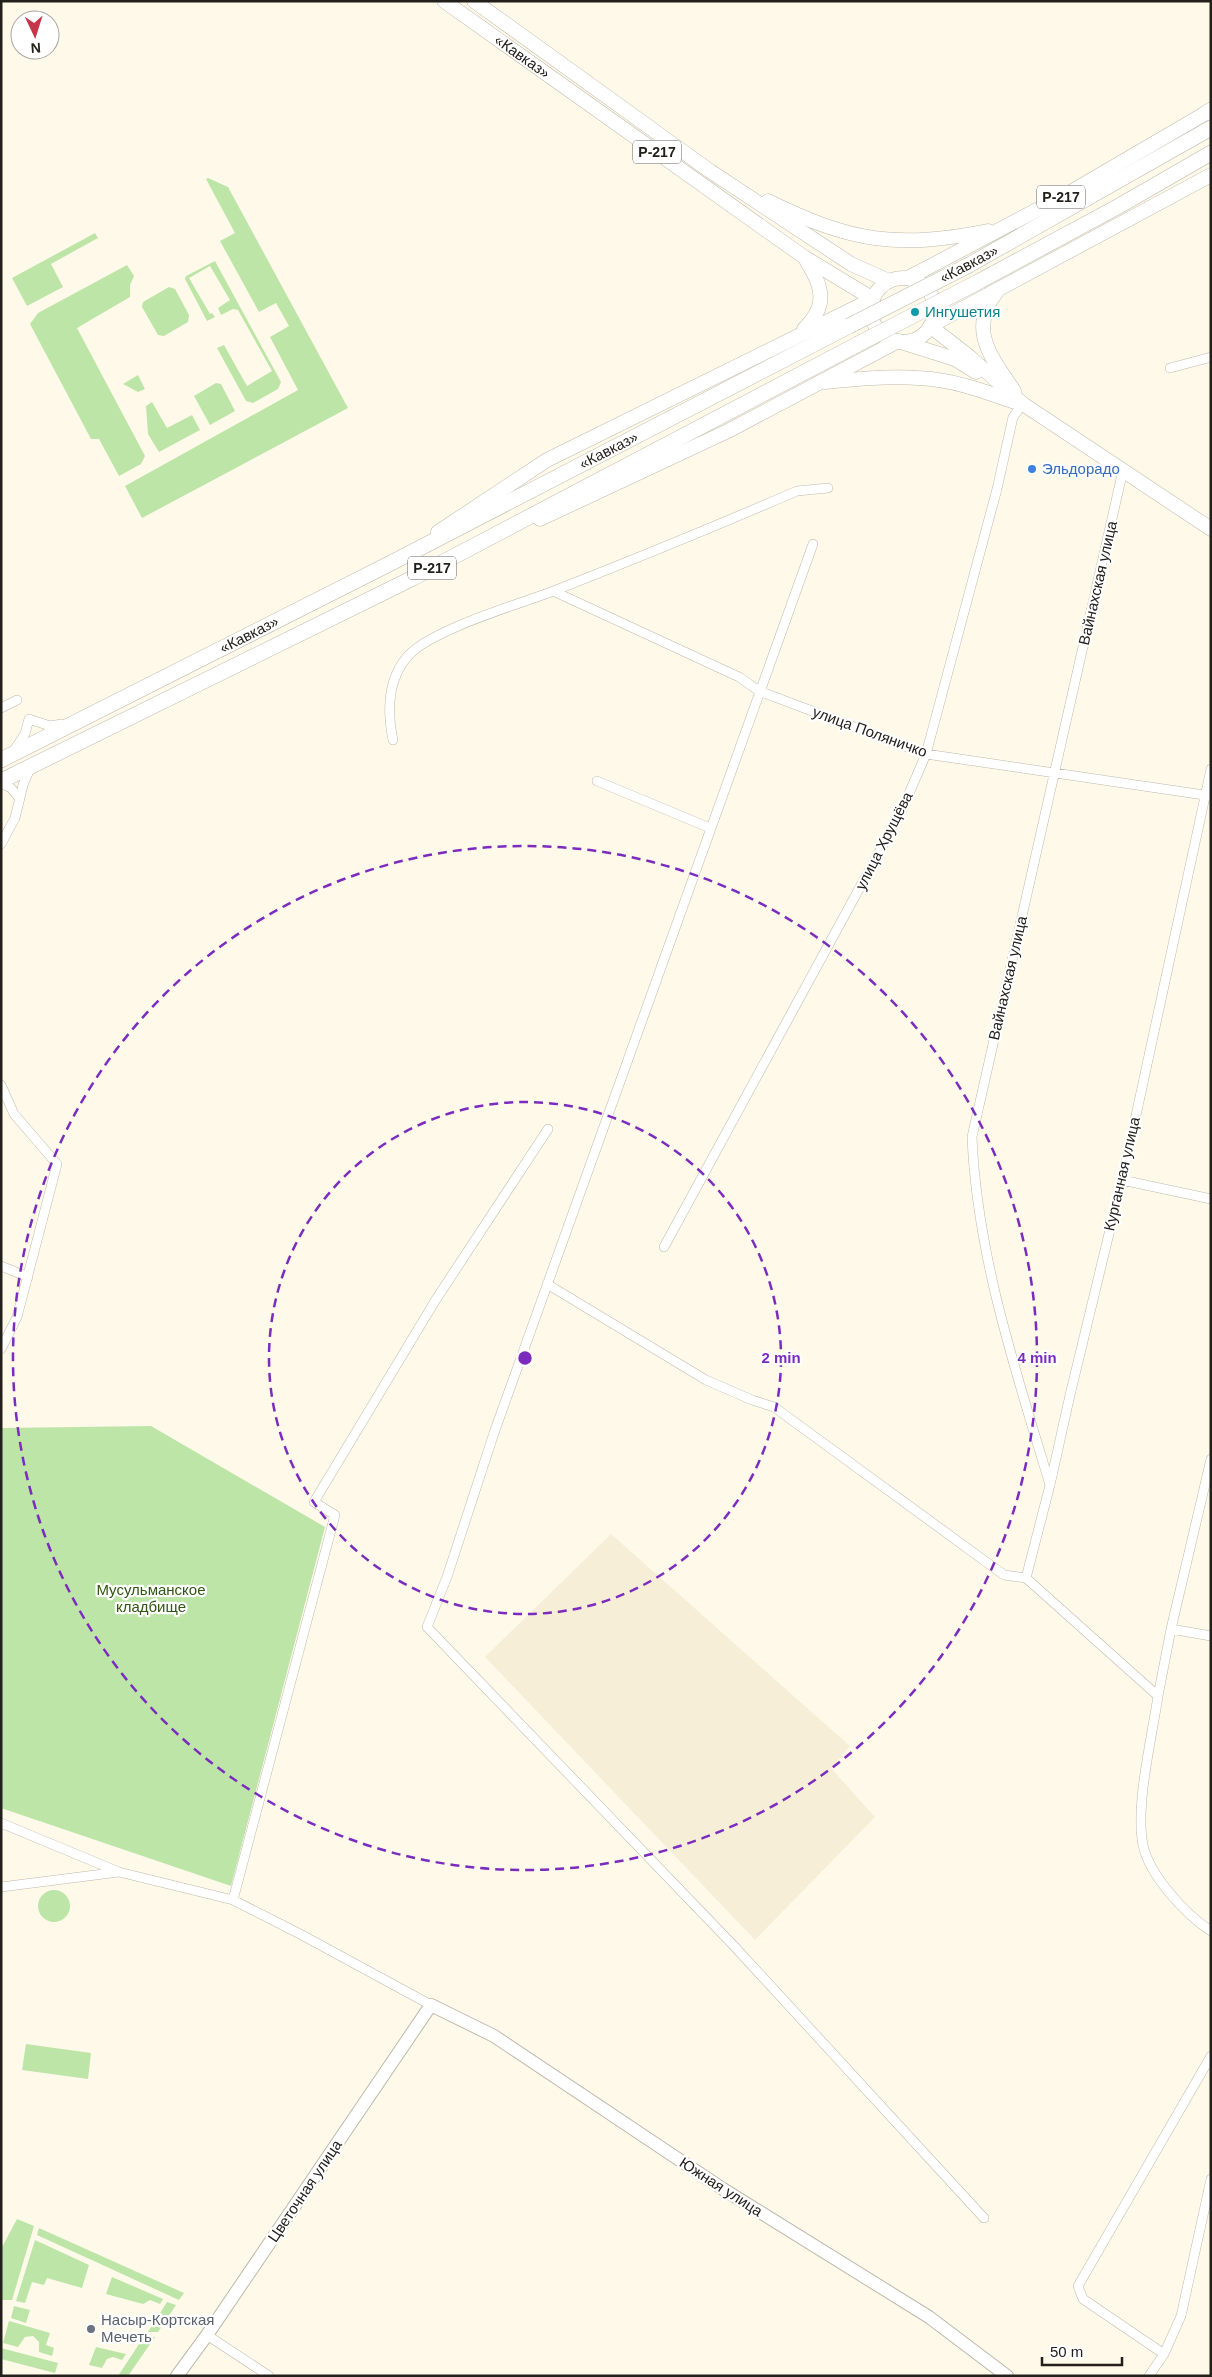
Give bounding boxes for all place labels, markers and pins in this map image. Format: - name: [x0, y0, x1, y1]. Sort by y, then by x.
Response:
- place label: Ингушетия: [925, 303, 1000, 320]
- marker: Ингушетия: [909, 306, 921, 318]
- place label: Эльдорадо: [1042, 460, 1120, 477]
- marker: Эльдорадо: [1026, 463, 1038, 475]
- centre of rings: [516, 1349, 534, 1367]
- place label: Насыр-Кортская Мечеть: [101, 2311, 214, 2345]
- marker: Насыр-Кортская Мечеть: [85, 2323, 97, 2335]

